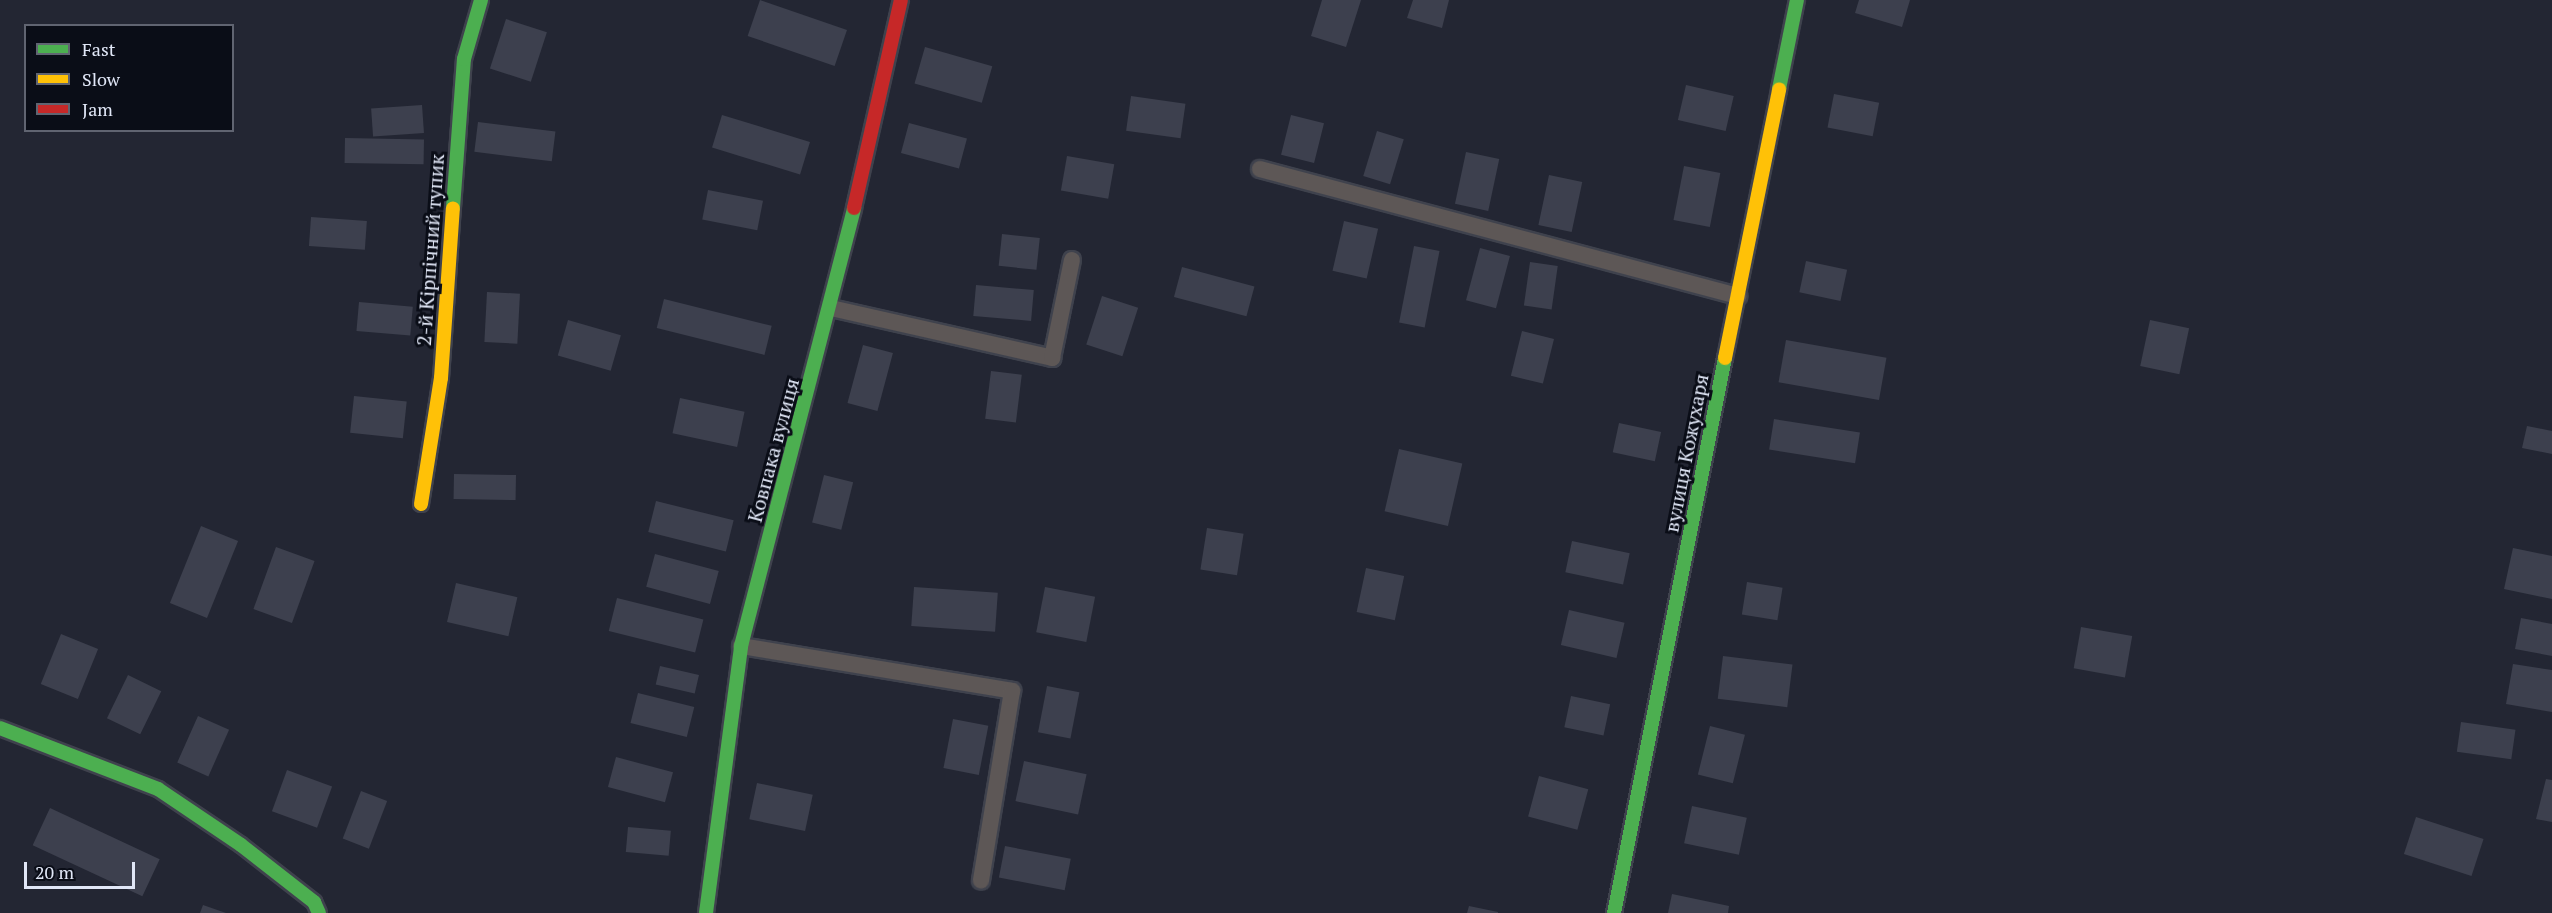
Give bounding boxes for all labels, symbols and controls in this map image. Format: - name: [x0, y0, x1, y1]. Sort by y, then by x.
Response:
- legend: [24, 24, 234, 132]
- text: Fast: [82, 37, 115, 61]
- text: Slow: [82, 67, 120, 91]
- text: Jam: [82, 97, 113, 121]
- street label: 2-й Кірпічний тупик: [411, 153, 449, 347]
- street label: вулиця Кожухаря: [1659, 372, 1713, 534]
- street label: Ковпака вулиця: [742, 375, 804, 525]
- scale bar: [27, 850, 138, 888]
- text: 20 m: [35, 860, 74, 884]

